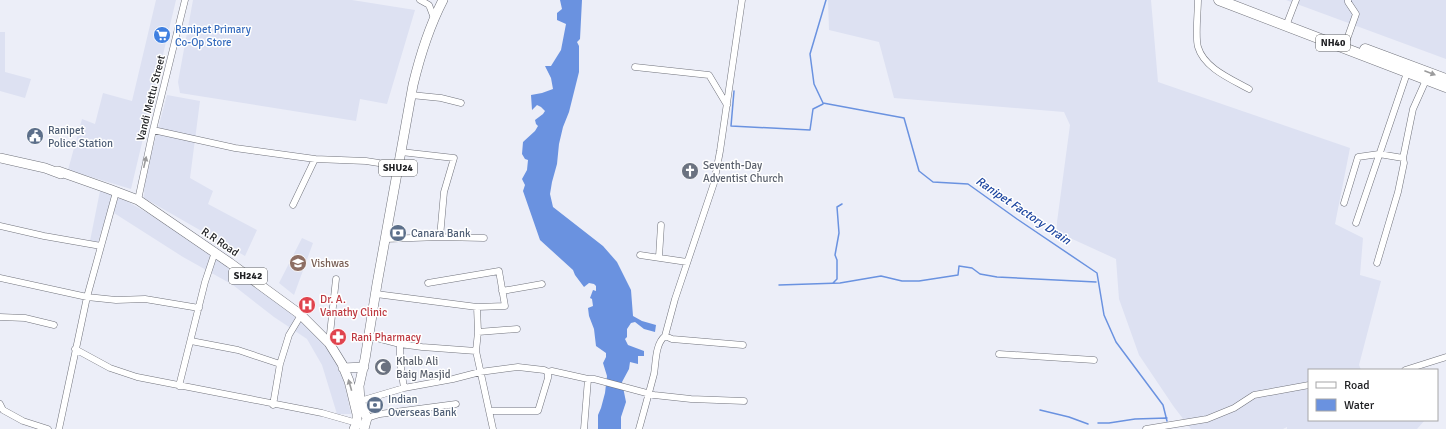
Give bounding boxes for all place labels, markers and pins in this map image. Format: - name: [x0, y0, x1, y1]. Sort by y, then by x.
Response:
- place label: Ranipet Primary Co-Op Store: [175, 23, 252, 49]
- supermarket icon: Ranipet Primary Co-Op Store: [152, 25, 172, 45]
- place label: Ranipet Police Station: [48, 124, 113, 150]
- public building icon: Ranipet Police Station: [25, 126, 45, 146]
- place label: Seventh-Day Adventist Church: [703, 159, 784, 185]
- church icon: Seventh-Day Adventist Church: [680, 161, 700, 181]
- bank icon: Canara Bank: [388, 223, 408, 243]
- place label: Canara Bank: [411, 227, 471, 240]
- school or university icon: Vishwas: [288, 253, 308, 273]
- place label: Vishwas: [311, 257, 349, 270]
- place label: Dr. A. Vanathy Clinic: [320, 293, 387, 319]
- hospital icon: Dr. A. Vanathy Clinic: [297, 295, 317, 315]
- pharmacy icon: Rani Pharmacy: [328, 327, 348, 347]
- place label: Rani Pharmacy: [351, 331, 422, 344]
- place label: Khalb Ali Baig Masjid: [396, 355, 451, 381]
- mosque icon: Khalb Ali Baig Masjid: [373, 357, 393, 377]
- place label: Indian Overseas Bank: [388, 393, 457, 419]
- bank icon: Indian Overseas Bank: [365, 395, 385, 415]

